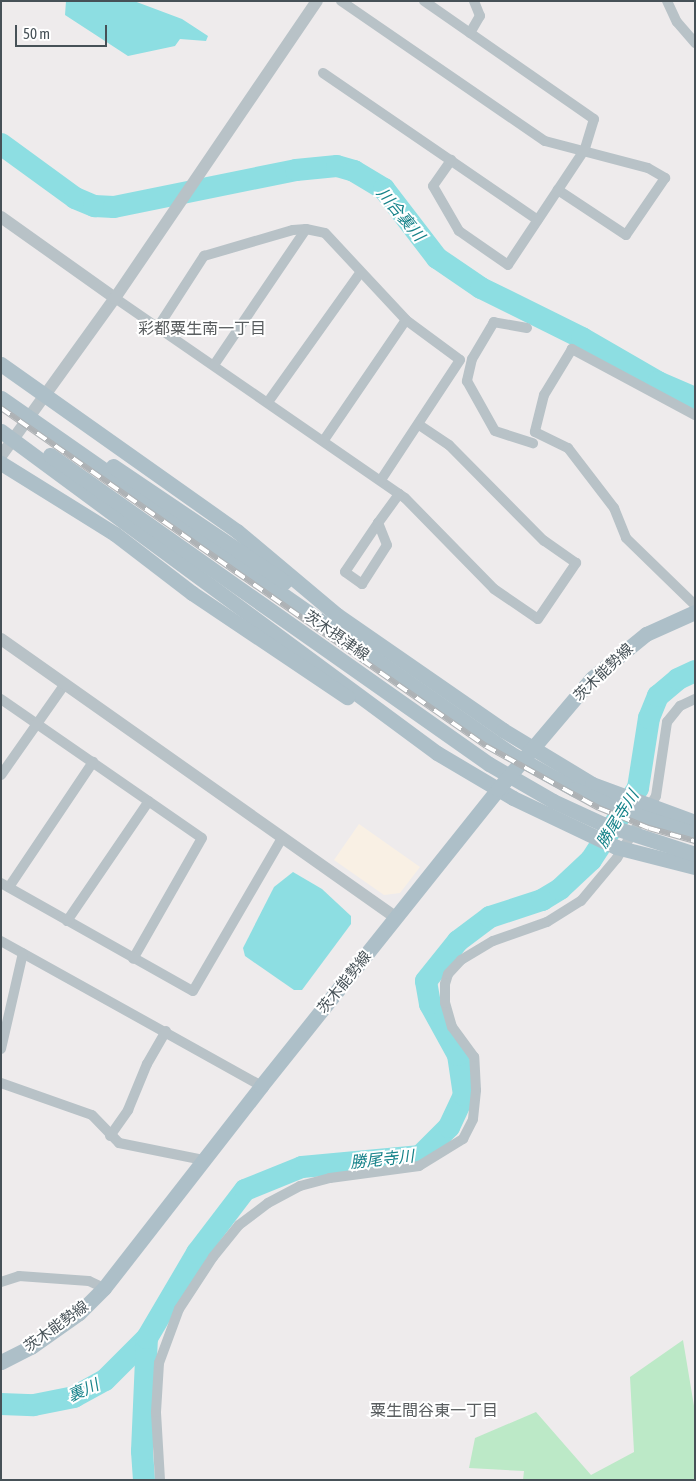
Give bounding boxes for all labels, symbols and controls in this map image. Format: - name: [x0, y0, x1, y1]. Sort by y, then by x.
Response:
- scale bar: [18, 15, 110, 47]
- text: 50 m: [23, 25, 50, 42]
- water label: 川合裏川: [373, 183, 429, 245]
- district label: 彩都粟生南一丁目: [138, 318, 266, 338]
- street label: 茨木摂津線: [301, 606, 373, 664]
- street label: 茨木能勢線: [570, 639, 636, 705]
- water label: 勝尾寺川: [592, 787, 642, 851]
- street label: 茨木能勢線: [313, 947, 375, 1017]
- water label: 勝尾寺川: [349, 1146, 415, 1172]
- street label: 茨木能勢線: [20, 1297, 92, 1355]
- water label: 裏川: [64, 1375, 102, 1405]
- district label: 粟生間谷東一丁目: [370, 1400, 498, 1420]

